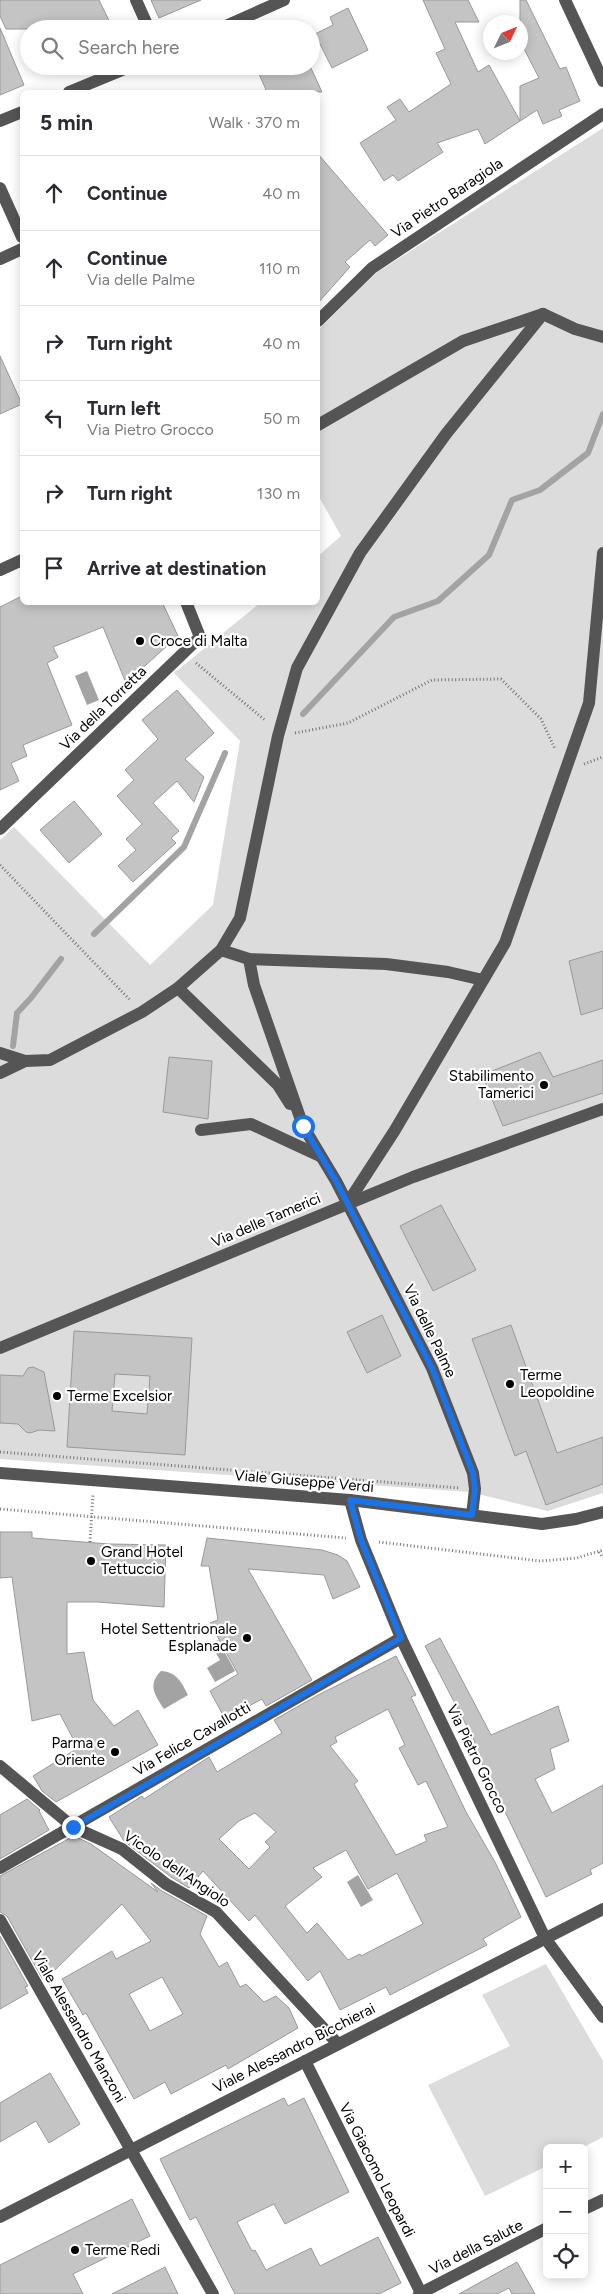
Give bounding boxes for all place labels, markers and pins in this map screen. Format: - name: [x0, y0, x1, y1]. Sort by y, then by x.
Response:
- place label: Croce di Malta: [150, 632, 248, 650]
- marker: Croce di Malta: [134, 635, 146, 647]
- place label: Stabilimento Tamerici: [449, 1067, 534, 1102]
- marker: Stabilimento Tamerici: [538, 1079, 550, 1091]
- place label: Terme Leopoldine: [520, 1366, 594, 1401]
- marker: Terme Leopoldine: [504, 1378, 516, 1390]
- place label: Terme Excelsior: [67, 1387, 172, 1405]
- marker: Terme Excelsior: [51, 1390, 63, 1402]
- place label: Grand Hotel Tettuccio: [101, 1543, 183, 1578]
- marker: Grand Hotel Tettuccio: [85, 1555, 97, 1567]
- place label: Hotel Settentrionale Esplanade: [101, 1620, 237, 1655]
- marker: Hotel Settentrionale Esplanade: [241, 1632, 253, 1644]
- place label: Parma e Oriente: [51, 1734, 105, 1769]
- marker: Parma e Oriente: [109, 1746, 121, 1758]
- place label: Terme Redi: [85, 2241, 160, 2259]
- marker: Terme Redi: [69, 2244, 81, 2256]

